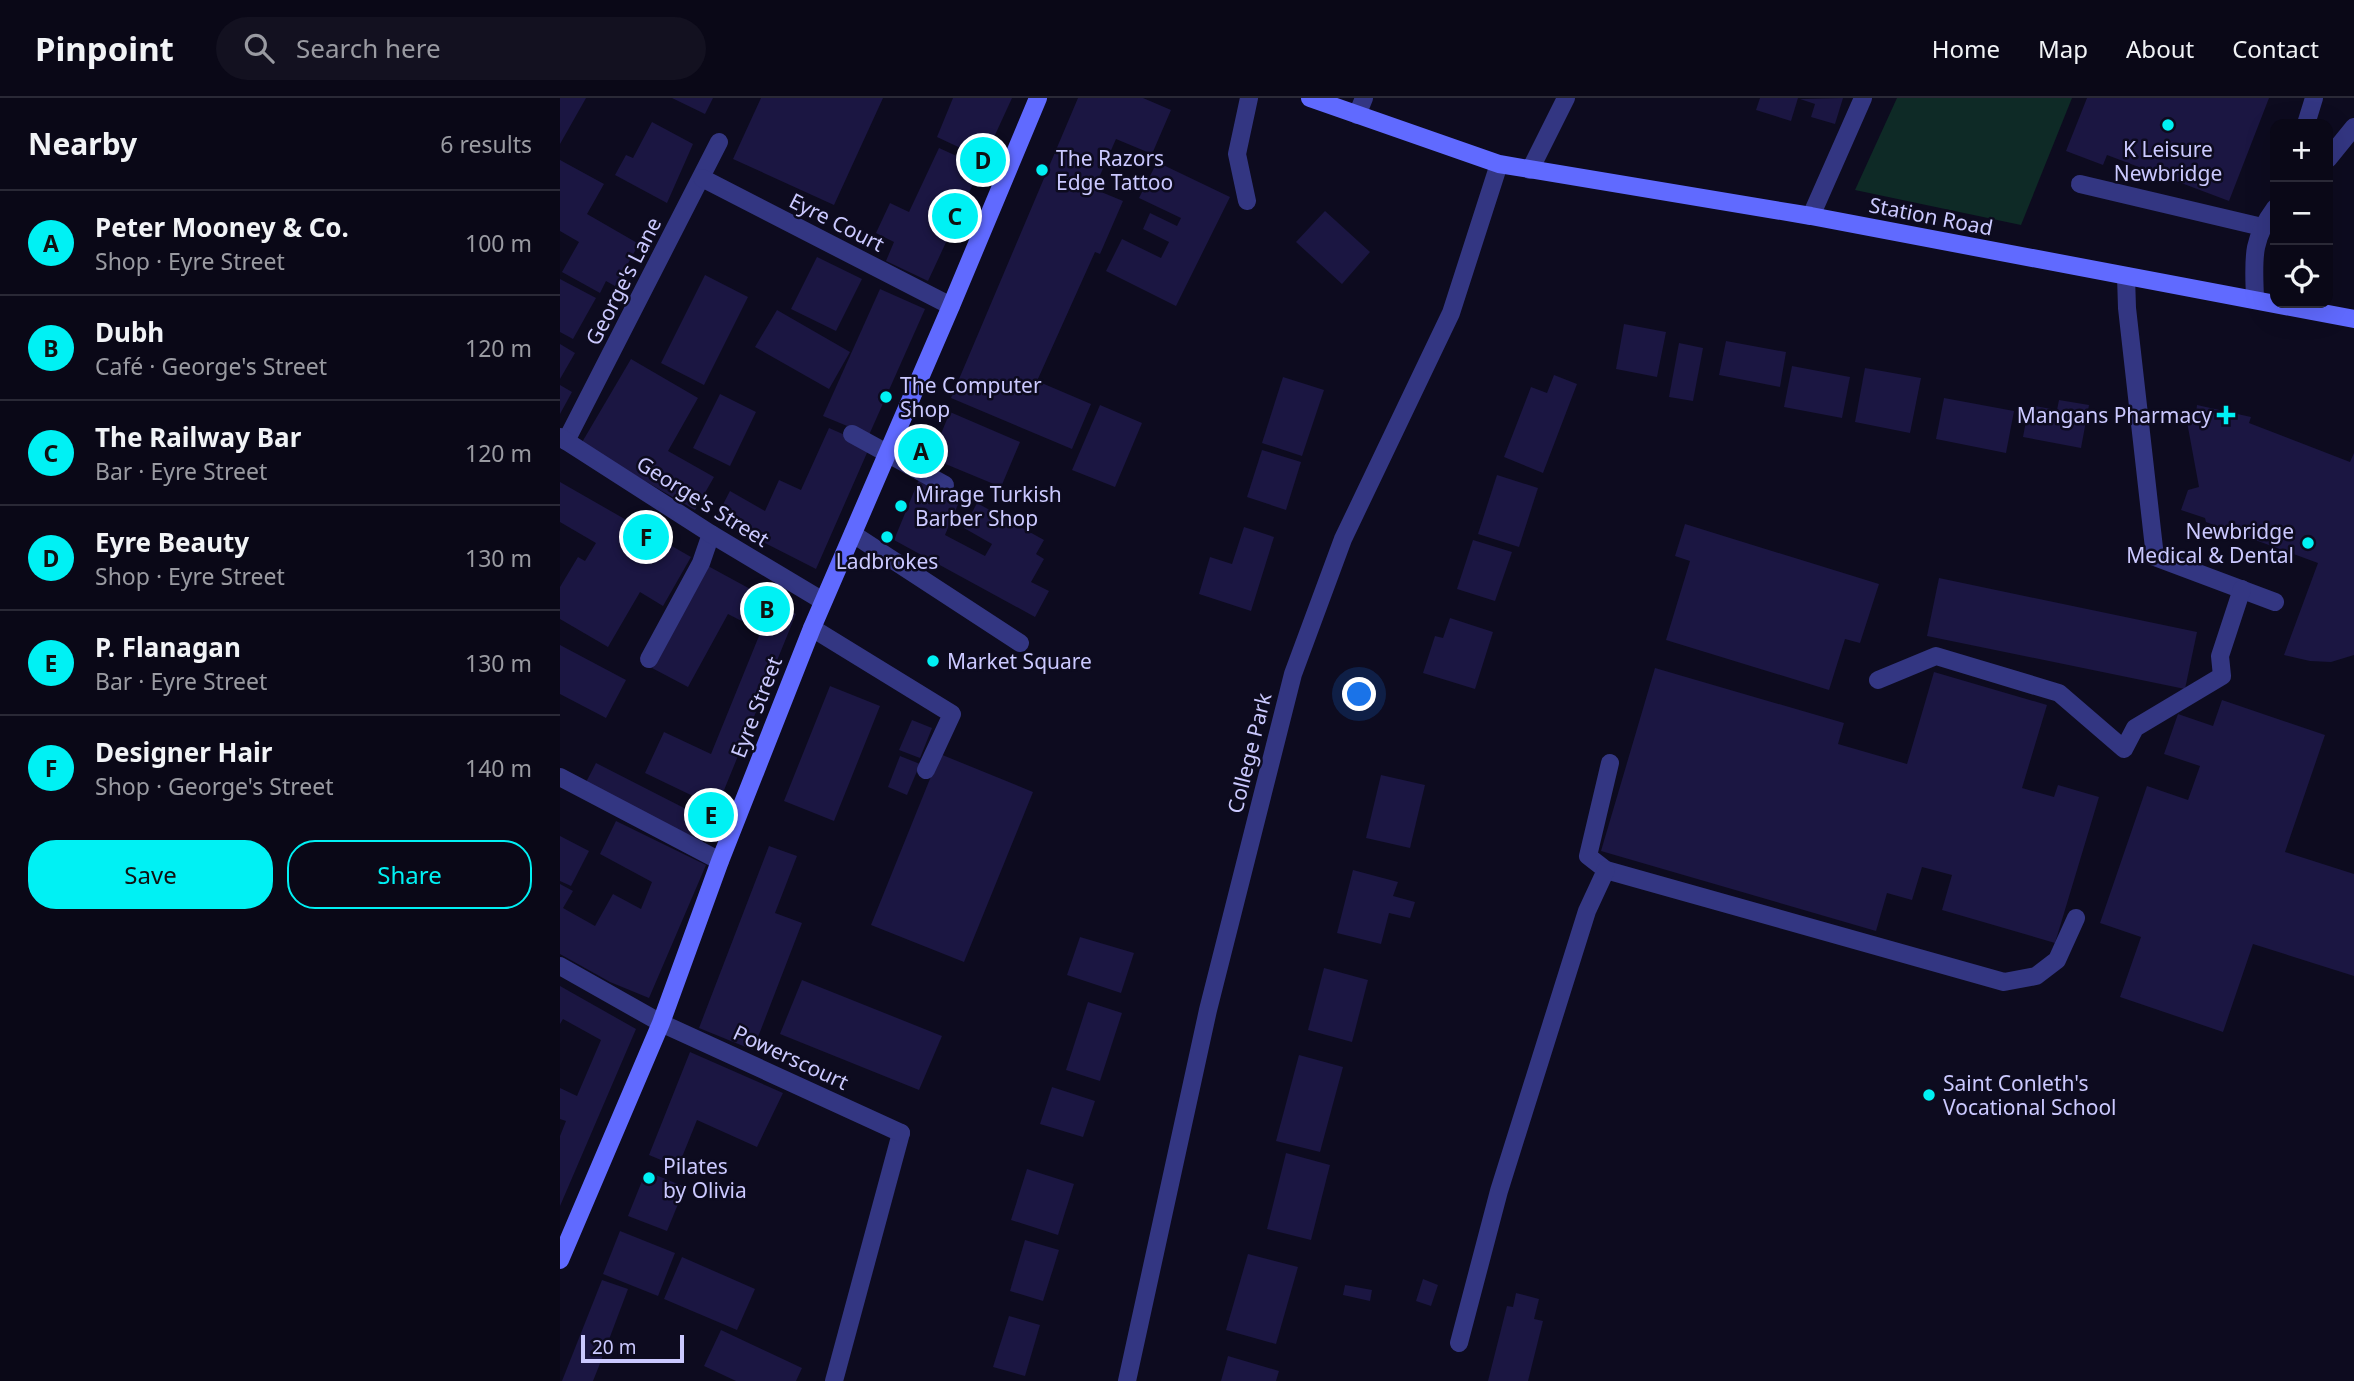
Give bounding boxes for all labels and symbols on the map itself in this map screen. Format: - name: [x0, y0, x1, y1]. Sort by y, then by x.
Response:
- marker: K Leisure Newbridge: [2160, 117, 2176, 133]
- pin: D: [960, 134, 1006, 186]
- place label: K Leisure Newbridge: [2114, 135, 2222, 187]
- place label: The Razors Edge Tattoo: [1056, 144, 1173, 196]
- marker: The Razors Edge Tattoo: [1034, 162, 1050, 178]
- street label: Eyre Court: [785, 186, 890, 258]
- pin: C: [932, 190, 978, 242]
- street label: Station Road: [1867, 190, 1995, 242]
- street label: George's Lane: [579, 212, 667, 350]
- place label: The Computer Shop: [900, 371, 1042, 423]
- marker: The Computer Shop: [878, 389, 894, 405]
- place label: Mangans Pharmacy: [2017, 401, 2212, 429]
- marker: Mangans Pharmacy: [2218, 407, 2234, 423]
- pin: A: [898, 425, 944, 477]
- street label: George's Street: [632, 449, 775, 553]
- place label: Mirage Turkish Barber Shop: [915, 480, 1062, 532]
- marker: Mirage Turkish Barber Shop: [893, 498, 909, 514]
- pin: F: [623, 511, 669, 563]
- place label: Newbridge Medical & Dental: [2126, 517, 2294, 569]
- marker: Ladbrokes: [879, 529, 895, 545]
- marker: Newbridge Medical & Dental: [2300, 535, 2316, 551]
- place label: Ladbrokes: [836, 547, 938, 575]
- pin: B: [744, 583, 790, 635]
- place label: Market Square: [947, 647, 1092, 675]
- street label: Eyre Street: [724, 652, 788, 762]
- marker: Market Square: [925, 653, 941, 669]
- your location: [1342, 677, 1376, 711]
- street label: College Park: [1221, 689, 1278, 816]
- pin: E: [688, 789, 734, 841]
- street label: Powerscourt: [729, 1018, 854, 1096]
- place label: Saint Conleth's Vocational School: [1943, 1069, 2117, 1121]
- marker: Saint Conleth's Vocational School: [1921, 1087, 1937, 1103]
- place label: Pilates by Olivia: [663, 1152, 747, 1204]
- marker: Pilates by Olivia: [641, 1170, 657, 1186]
- scale bar: [581, 1332, 684, 1364]

